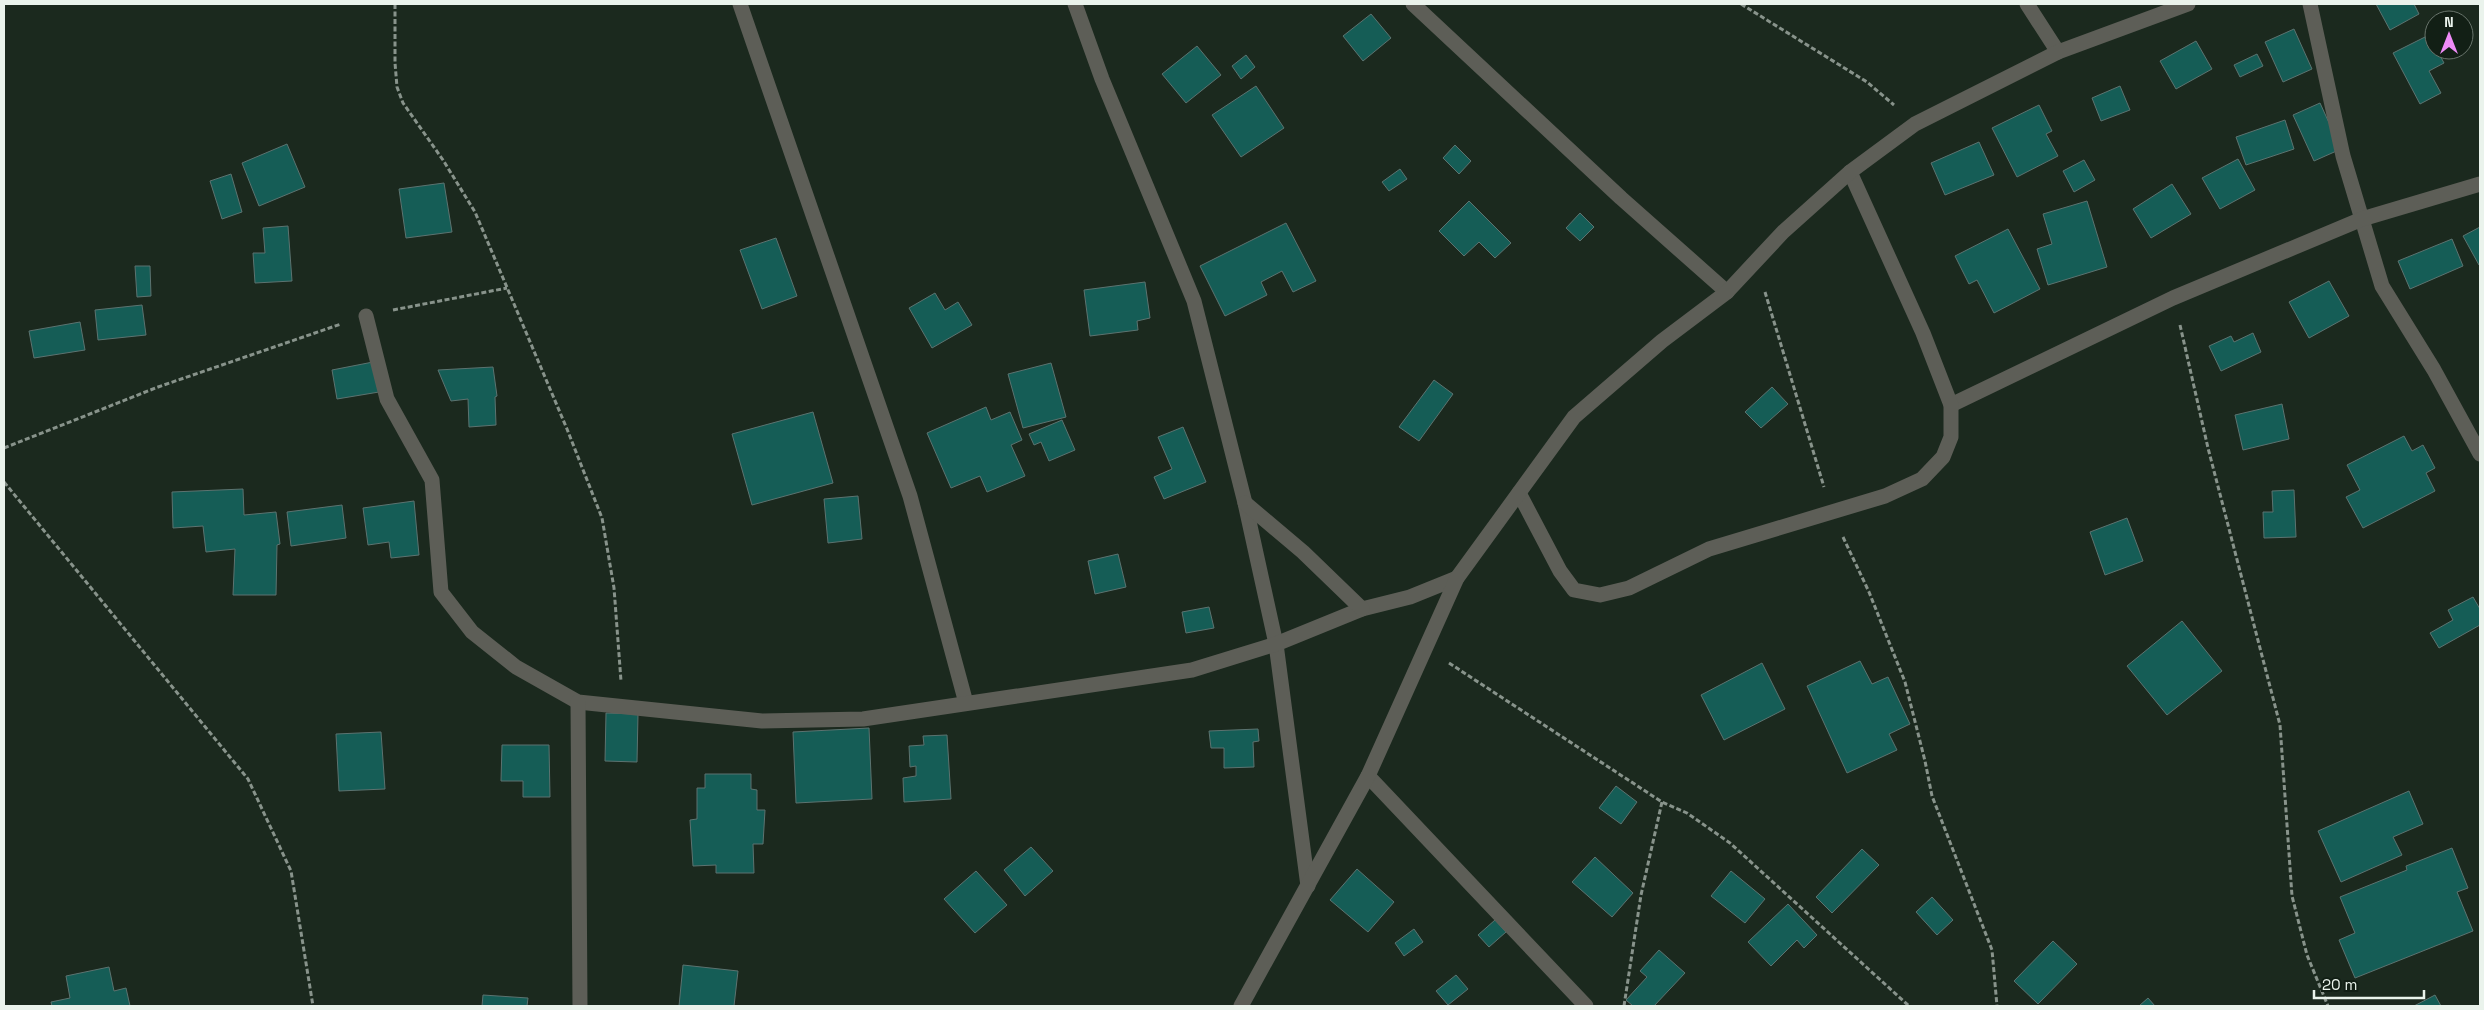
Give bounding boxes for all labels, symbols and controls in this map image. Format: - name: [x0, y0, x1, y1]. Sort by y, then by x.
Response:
- north arrow: [2424, 10, 2474, 60]
- text: N: [2444, 13, 2454, 31]
- scale bar: [2314, 968, 2424, 1000]
- text: 20 m: [2322, 975, 2357, 994]

